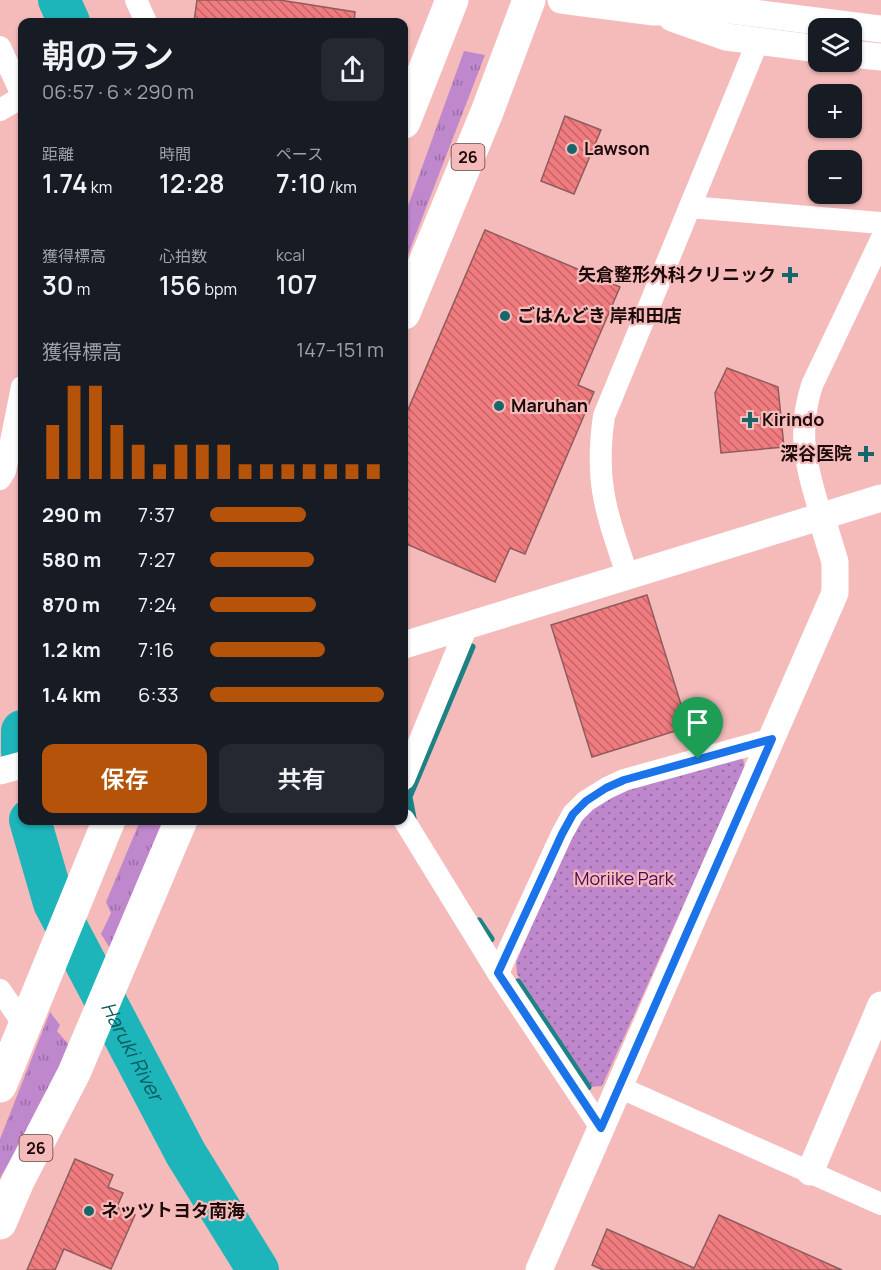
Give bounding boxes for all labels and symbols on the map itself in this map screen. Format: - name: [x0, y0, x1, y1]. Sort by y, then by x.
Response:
- place label: Lawson: [584, 136, 650, 160]
- marker: Lawson: [565, 142, 579, 156]
- road number: 26: [452, 144, 484, 170]
- place label: 矢倉整形外科クリニック: [578, 262, 776, 286]
- marker: 矢倉整形外科クリニック: [781, 266, 799, 284]
- place label: ごはんどき 岸和田店: [517, 303, 682, 327]
- marker: ごはんどき 岸和田店: [498, 309, 512, 323]
- place label: Maruhan: [511, 393, 588, 417]
- marker: Maruhan: [492, 399, 506, 413]
- place label: Kirindo: [762, 407, 824, 431]
- marker: Kirindo: [743, 413, 757, 427]
- place label: 深谷医院: [780, 441, 852, 465]
- marker: 深谷医院: [857, 445, 875, 463]
- pin: [672, 697, 723, 759]
- park label: Moriike Park: [574, 866, 675, 890]
- water label: Haruki River: [95, 997, 171, 1108]
- road number: 26: [20, 1135, 52, 1161]
- place label: ネッツトヨタ南海: [101, 1198, 245, 1222]
- marker: ネッツトヨタ南海: [82, 1204, 96, 1218]

